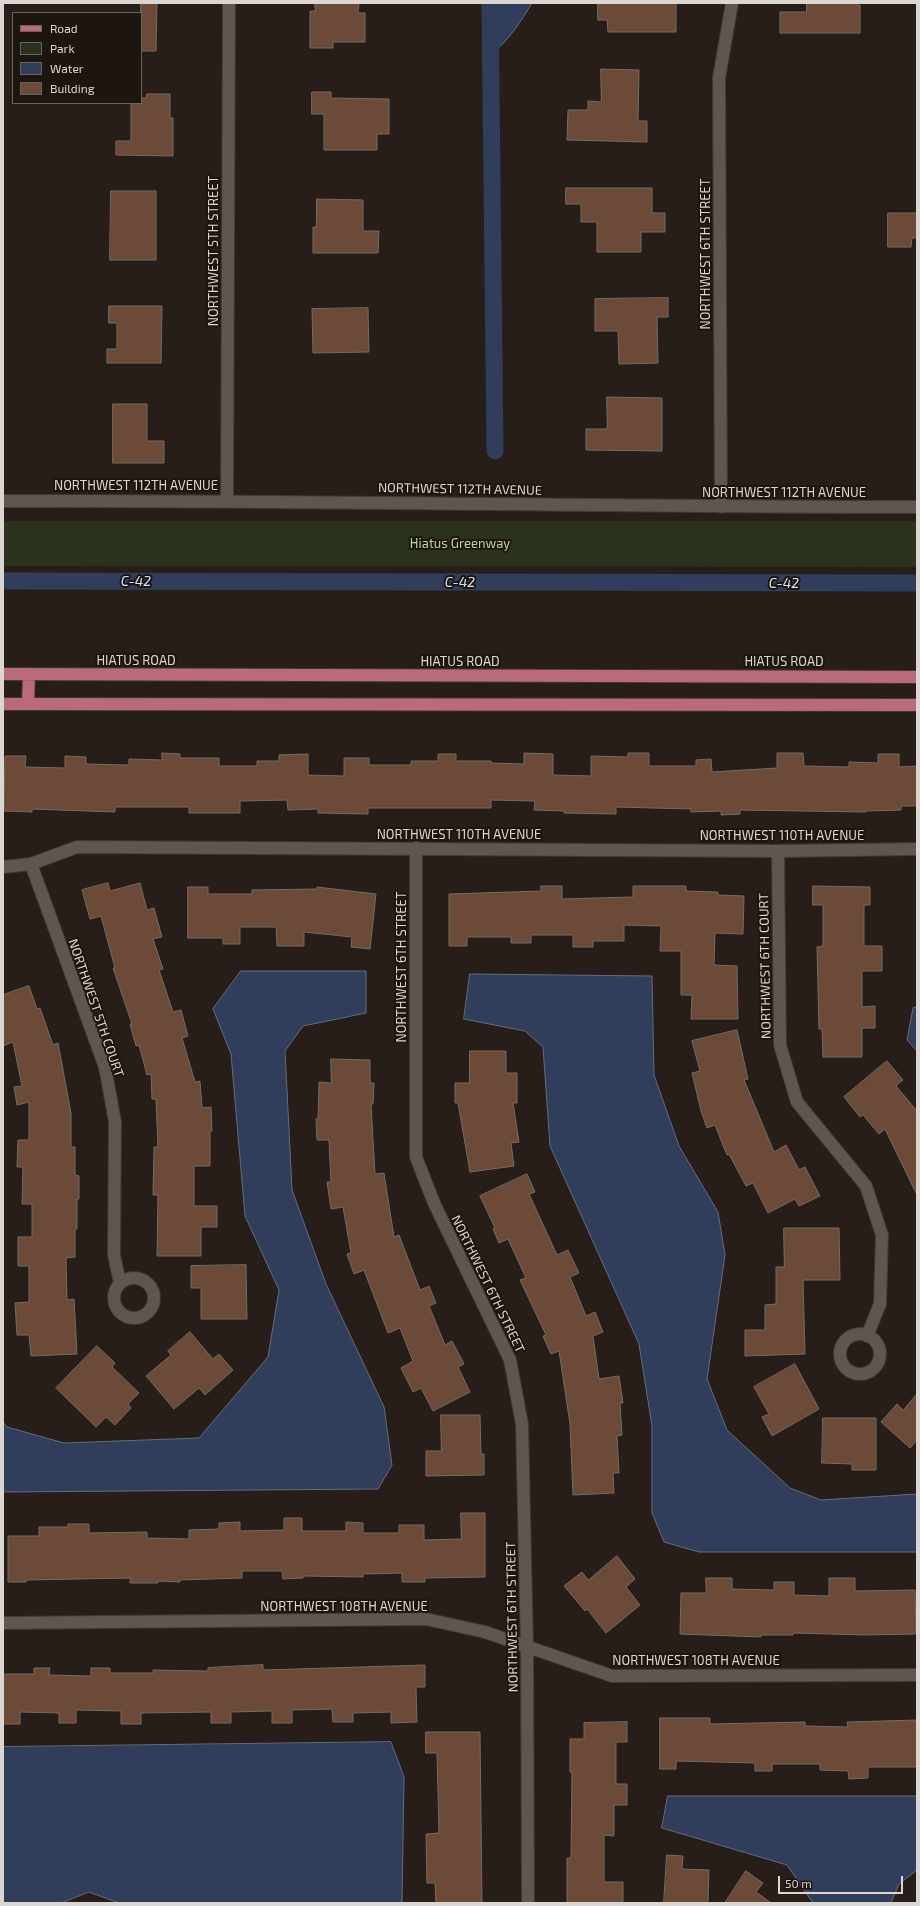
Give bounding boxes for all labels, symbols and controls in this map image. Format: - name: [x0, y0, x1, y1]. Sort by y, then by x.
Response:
- legend: [12, 12, 142, 104]
- text: Road: [50, 21, 78, 35]
- text: Park: [50, 41, 75, 55]
- text: Water: [50, 61, 84, 75]
- text: Building: [50, 81, 94, 95]
- street label: NORTHWEST 5TH STREET: [206, 176, 222, 326]
- street label: NORTHWEST 6TH STREET: [698, 179, 714, 329]
- street label: NORTHWEST 112TH AVENUE: [54, 478, 218, 494]
- street label: NORTHWEST 112TH AVENUE: [378, 480, 542, 498]
- street label: NORTHWEST 112TH AVENUE: [702, 485, 866, 501]
- park label: Hiatus Greenway: [410, 536, 510, 552]
- water label: C-42: [121, 573, 151, 589]
- water label: C-42: [445, 574, 475, 590]
- water label: C-42: [769, 575, 799, 591]
- street label: HIATUS ROAD: [96, 653, 176, 669]
- street label: HIATUS ROAD: [420, 654, 500, 670]
- street label: HIATUS ROAD: [744, 654, 824, 670]
- street label: NORTHWEST 110TH AVENUE: [377, 827, 541, 843]
- street label: NORTHWEST 110TH AVENUE: [700, 828, 864, 844]
- street label: NORTHWEST 6TH STREET: [394, 892, 410, 1042]
- street label: NORTHWEST 6TH COURT: [756, 893, 774, 1039]
- street label: NORTHWEST 5TH COURT: [65, 937, 127, 1079]
- street label: NORTHWEST 6TH STREET: [448, 1213, 528, 1355]
- street label: NORTHWEST 6TH STREET: [503, 1541, 521, 1693]
- street label: NORTHWEST 108TH AVENUE: [260, 1599, 428, 1615]
- street label: NORTHWEST 108TH AVENUE: [612, 1653, 780, 1669]
- scale bar: [780, 1868, 905, 1894]
- text: 50 m: [785, 1876, 812, 1890]

